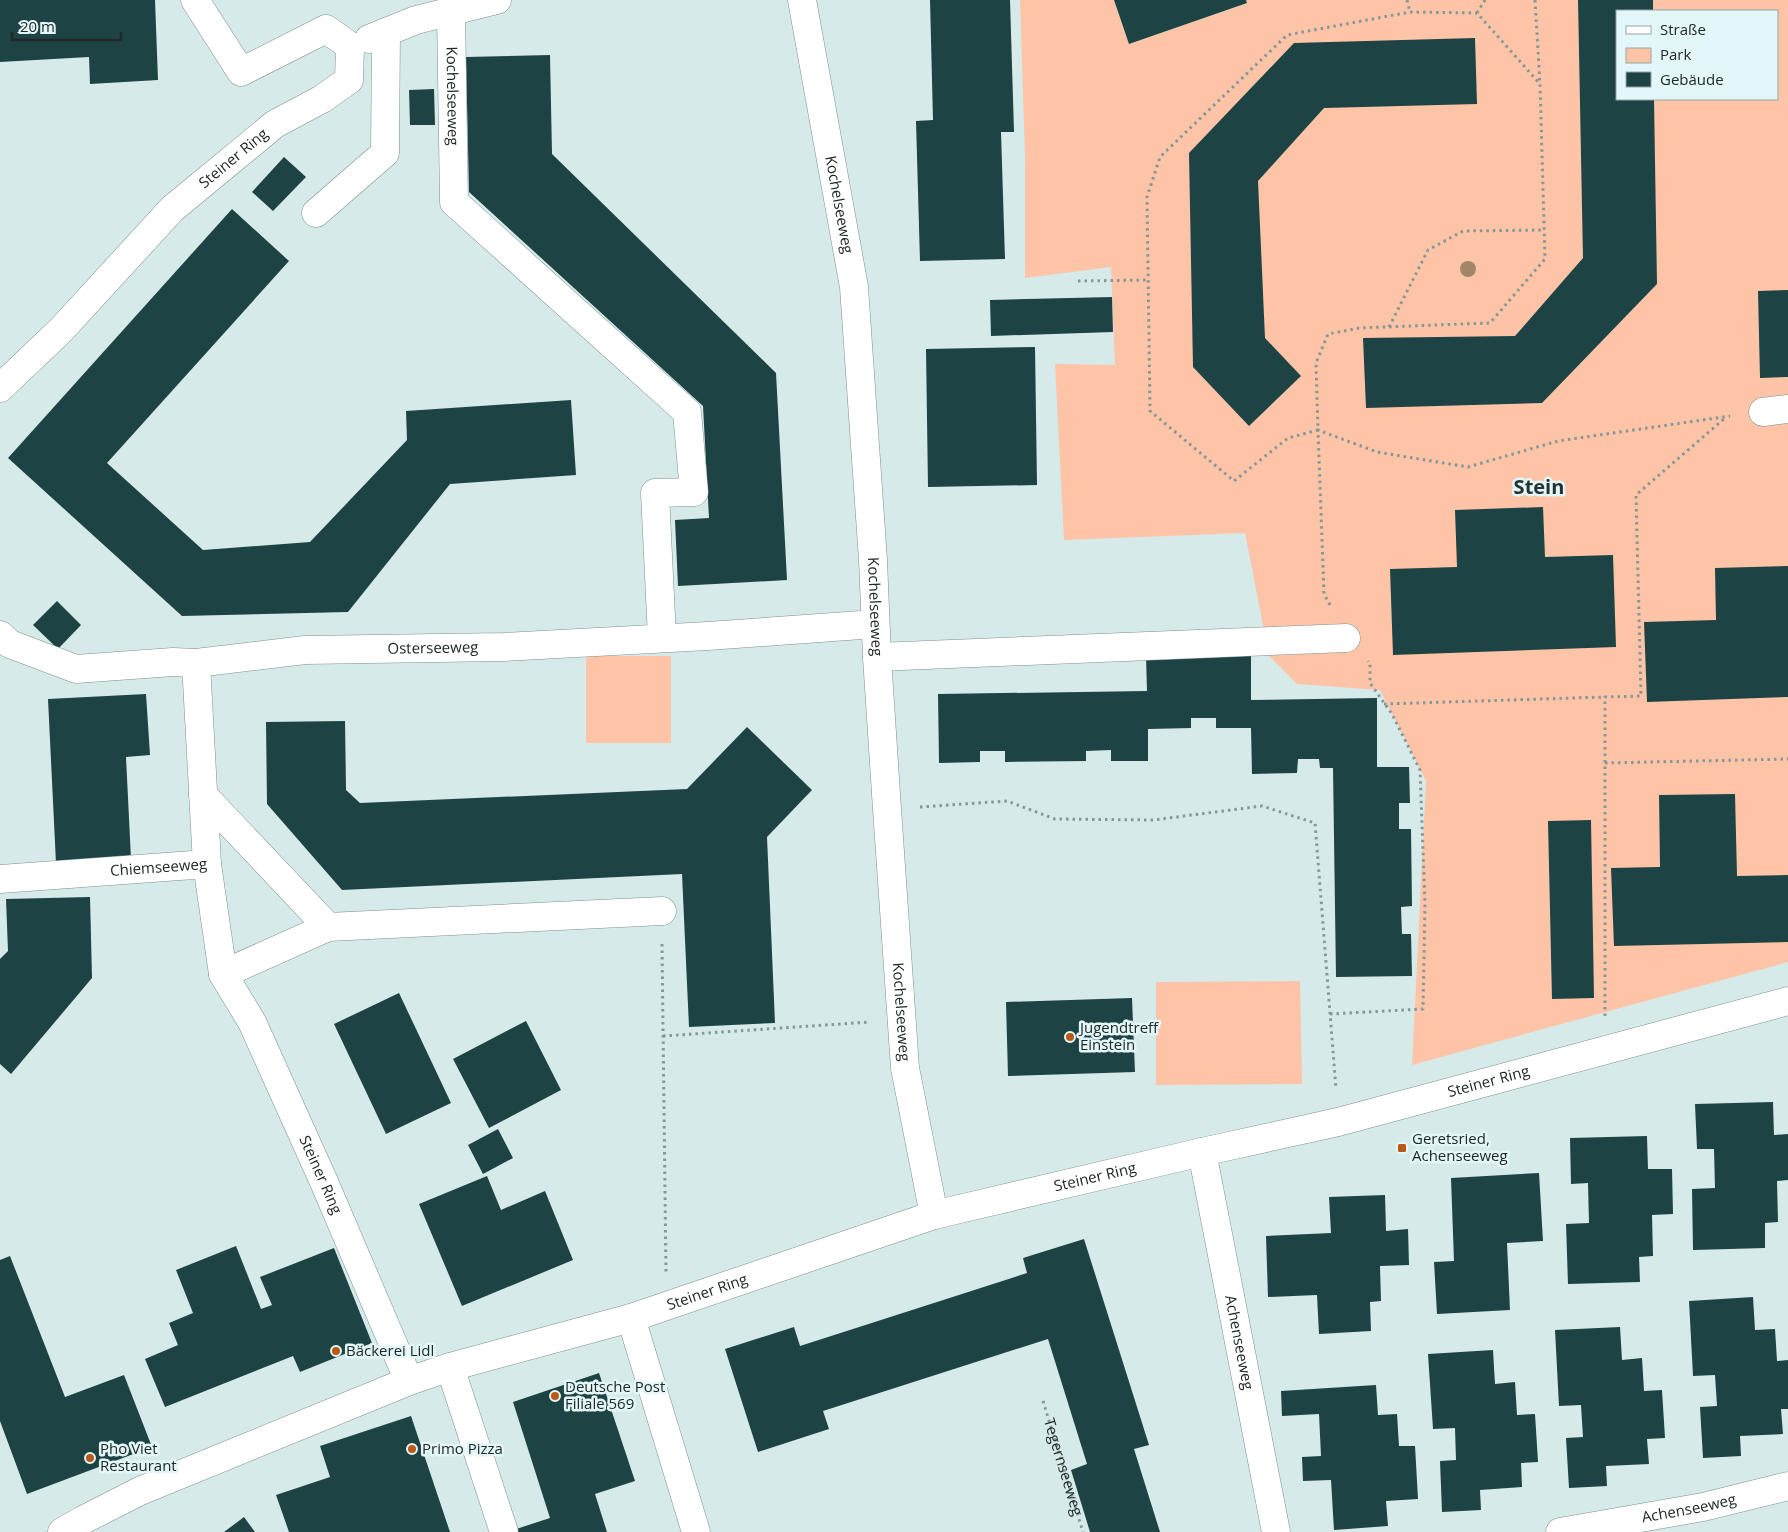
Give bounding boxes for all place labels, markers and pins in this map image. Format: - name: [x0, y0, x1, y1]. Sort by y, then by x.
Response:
- place label: Jugendtreff Einstein: [1078, 1017, 1159, 1054]
- marker: Jugendtreff Einstein: [1064, 1031, 1076, 1043]
- place label: Geretsried, Achenseeweg: [1412, 1128, 1508, 1165]
- marker: Geretsried, Achenseeweg: [1396, 1142, 1408, 1154]
- place label: Bäckerei Lidl: [346, 1340, 434, 1360]
- marker: Bäckerei Lidl: [330, 1345, 342, 1357]
- place label: Deutsche Post Filiale 569: [565, 1376, 665, 1413]
- marker: Deutsche Post Filiale 569: [549, 1390, 561, 1402]
- place label: Pho Viet Restaurant: [100, 1438, 177, 1475]
- place label: Primo Pizza: [422, 1438, 503, 1458]
- marker: Primo Pizza: [406, 1443, 418, 1455]
- marker: Pho Viet Restaurant: [84, 1452, 96, 1464]

